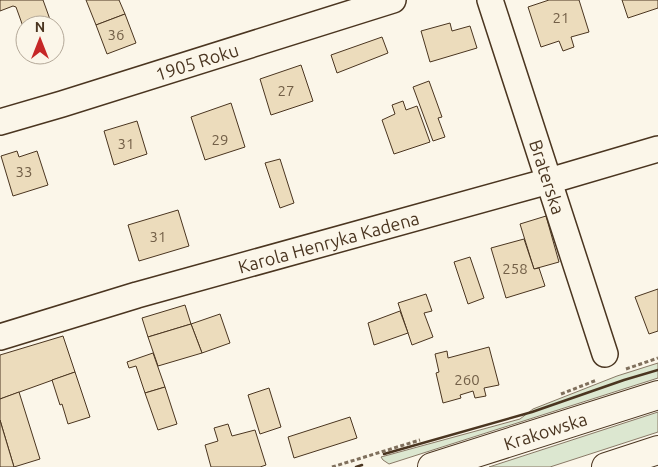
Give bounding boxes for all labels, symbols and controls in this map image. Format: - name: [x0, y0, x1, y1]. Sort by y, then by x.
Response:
- house number: 21: [553, 9, 569, 26]
- north arrow: [15, 15, 65, 65]
- text: N: [35, 19, 45, 35]
- house number: 36: [108, 26, 124, 43]
- street label: 1905 Roku: [153, 39, 241, 84]
- house number: 27: [278, 82, 294, 99]
- house number: 29: [212, 131, 228, 148]
- house number: 31: [118, 135, 134, 152]
- street label: Braterska: [526, 137, 569, 217]
- house number: 33: [16, 163, 32, 180]
- street label: Karola Henryka Kadena: [236, 207, 421, 277]
- house number: 31: [150, 228, 166, 245]
- house number: 258: [502, 260, 528, 277]
- house number: 260: [454, 371, 480, 388]
- street label: Krakowska: [501, 408, 590, 454]

